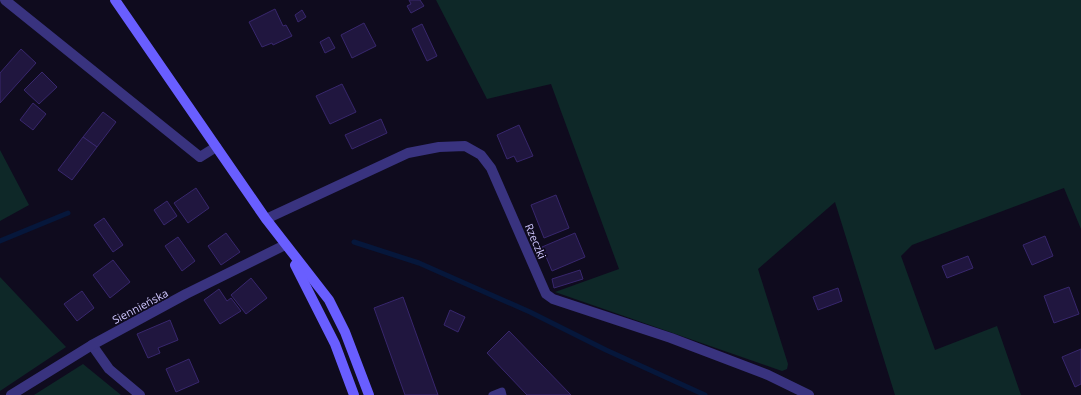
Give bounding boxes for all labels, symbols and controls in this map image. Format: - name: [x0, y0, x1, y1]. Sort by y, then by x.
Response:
- street label: Rzeczki: [522, 221, 550, 261]
- street label: Siennieńska: [109, 285, 171, 327]

